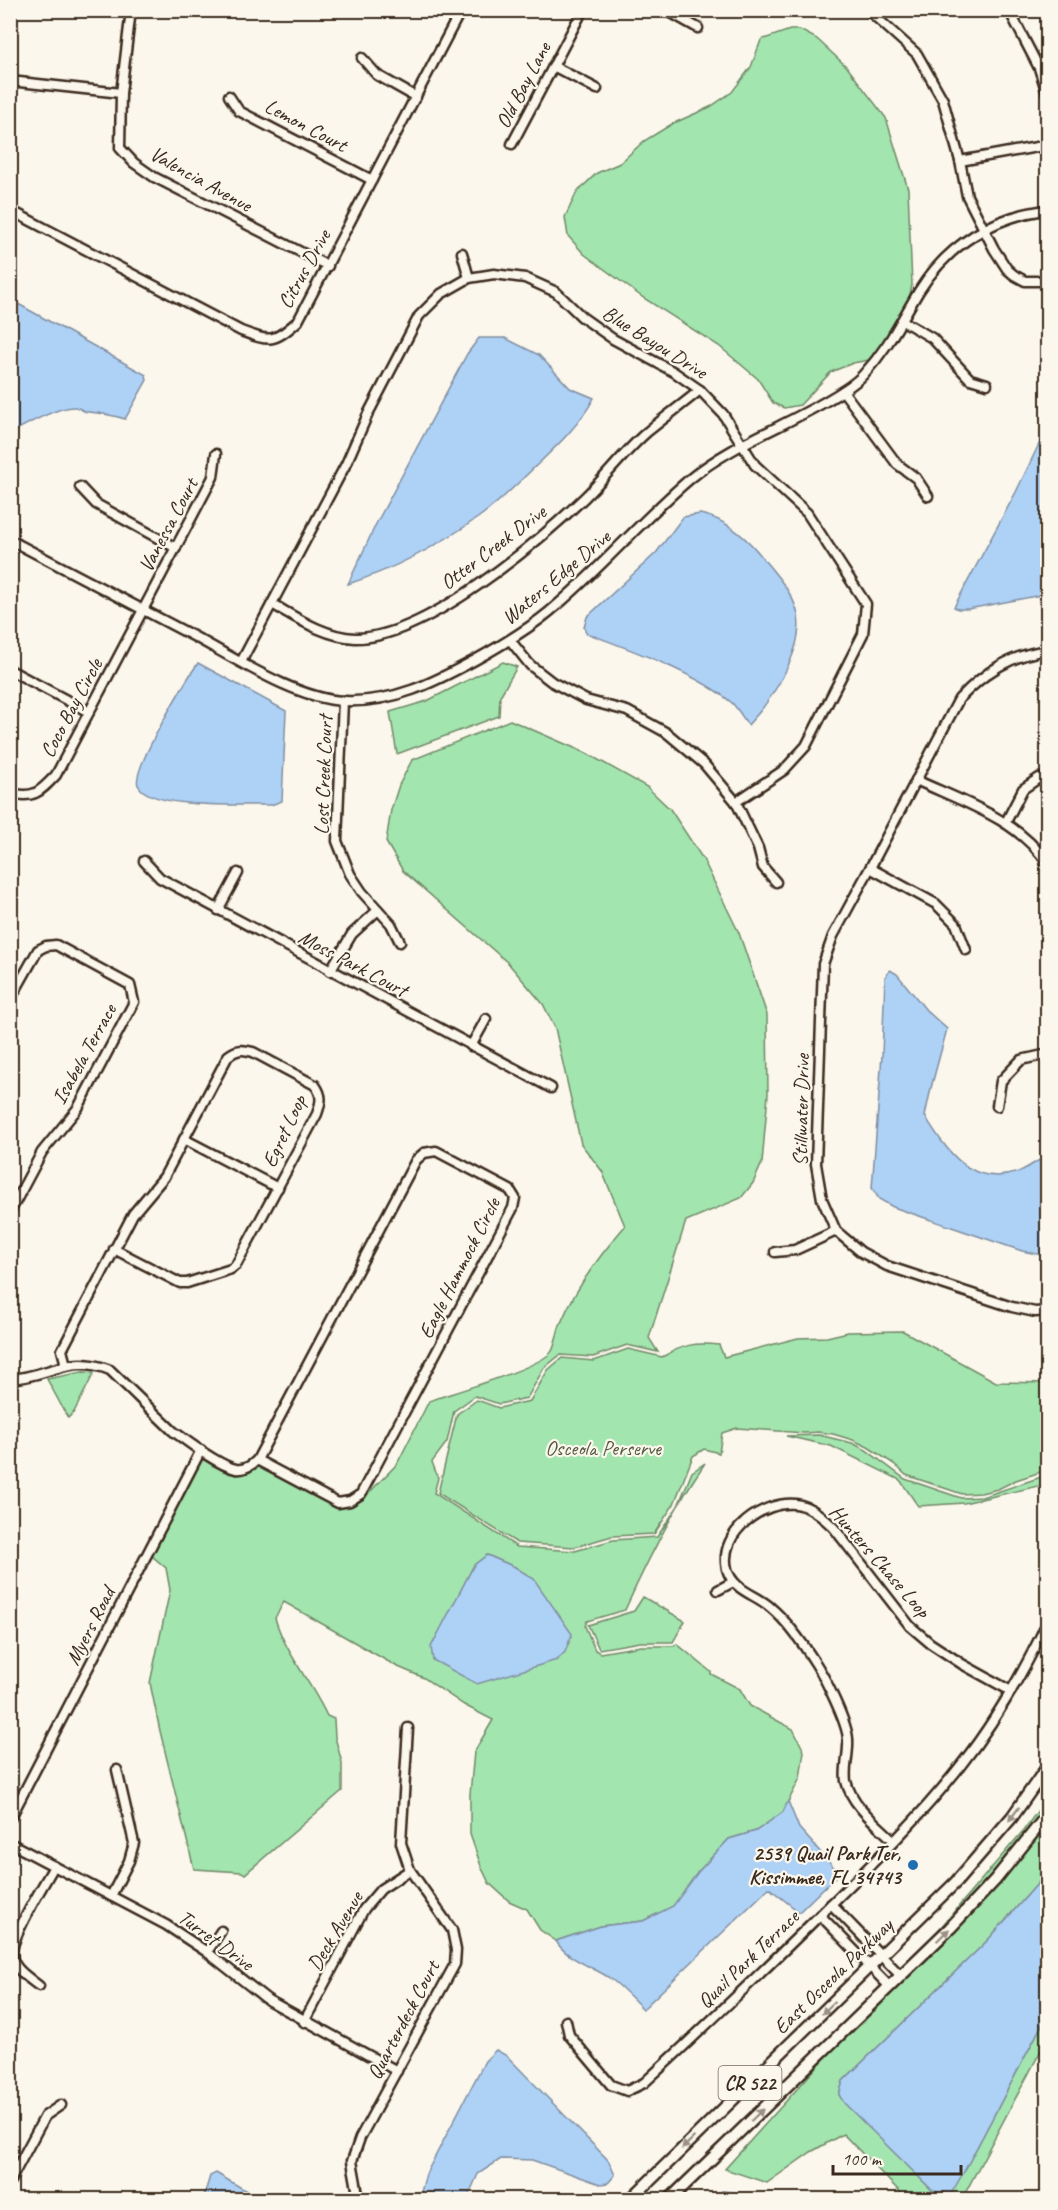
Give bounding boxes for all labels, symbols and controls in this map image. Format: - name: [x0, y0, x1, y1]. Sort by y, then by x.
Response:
- street label: Old Bay Lane: [490, 36, 557, 132]
- street label: Lemon Court: [260, 93, 353, 158]
- street label: Valencia Avenue: [145, 140, 258, 219]
- street label: Citrus Drive: [272, 223, 337, 313]
- street label: Blue Bayou Drive: [598, 300, 714, 386]
- street label: Vanessa Court: [133, 472, 204, 576]
- street label: Otter Creek Drive: [435, 498, 552, 595]
- street label: Waters Edge Drive: [496, 523, 617, 630]
- street label: Coco Bay Circle: [34, 653, 108, 762]
- street label: Lost Creek Court: [308, 712, 338, 835]
- street label: Moss Park Court: [294, 924, 414, 1004]
- street label: Isabela Terrace: [46, 998, 123, 1109]
- street label: Stillwater Drive: [787, 1053, 815, 1166]
- street label: Egret Loop: [256, 1090, 312, 1171]
- street label: Eagle Hammock Circle: [412, 1192, 506, 1343]
- park label: Osceola Perserve: [545, 1435, 662, 1461]
- street label: Hunters Chase Loop: [824, 1499, 937, 1624]
- street label: Myers Road: [59, 1580, 122, 1669]
- one-way arrow: [1007, 1806, 1020, 1822]
- place label: 2539 Quail Park Ter, Kissimmee, FL 34743: [749, 1840, 904, 1890]
- marker: 2539 Quail Park Ter, Kissimmee, FL 34743: [906, 1858, 920, 1872]
- street label: Deck Avenue: [301, 1885, 370, 1975]
- street label: Quail Park Terrace: [692, 1903, 806, 2014]
- street label: Turret Drive: [173, 1904, 261, 1977]
- street label: East Osceola Parkway: [768, 1911, 899, 2039]
- one-way arrow: [935, 1928, 950, 1942]
- street label: Quarterdeck Court: [361, 1955, 446, 2084]
- one-way arrow: [822, 2000, 836, 2014]
- road number: CR 522: [718, 2066, 782, 2100]
- one-way arrow: [749, 2109, 763, 2123]
- one-way arrow: [682, 2136, 696, 2150]
- scale bar: [833, 2138, 960, 2176]
- text: 100 m: [842, 2148, 883, 2170]

